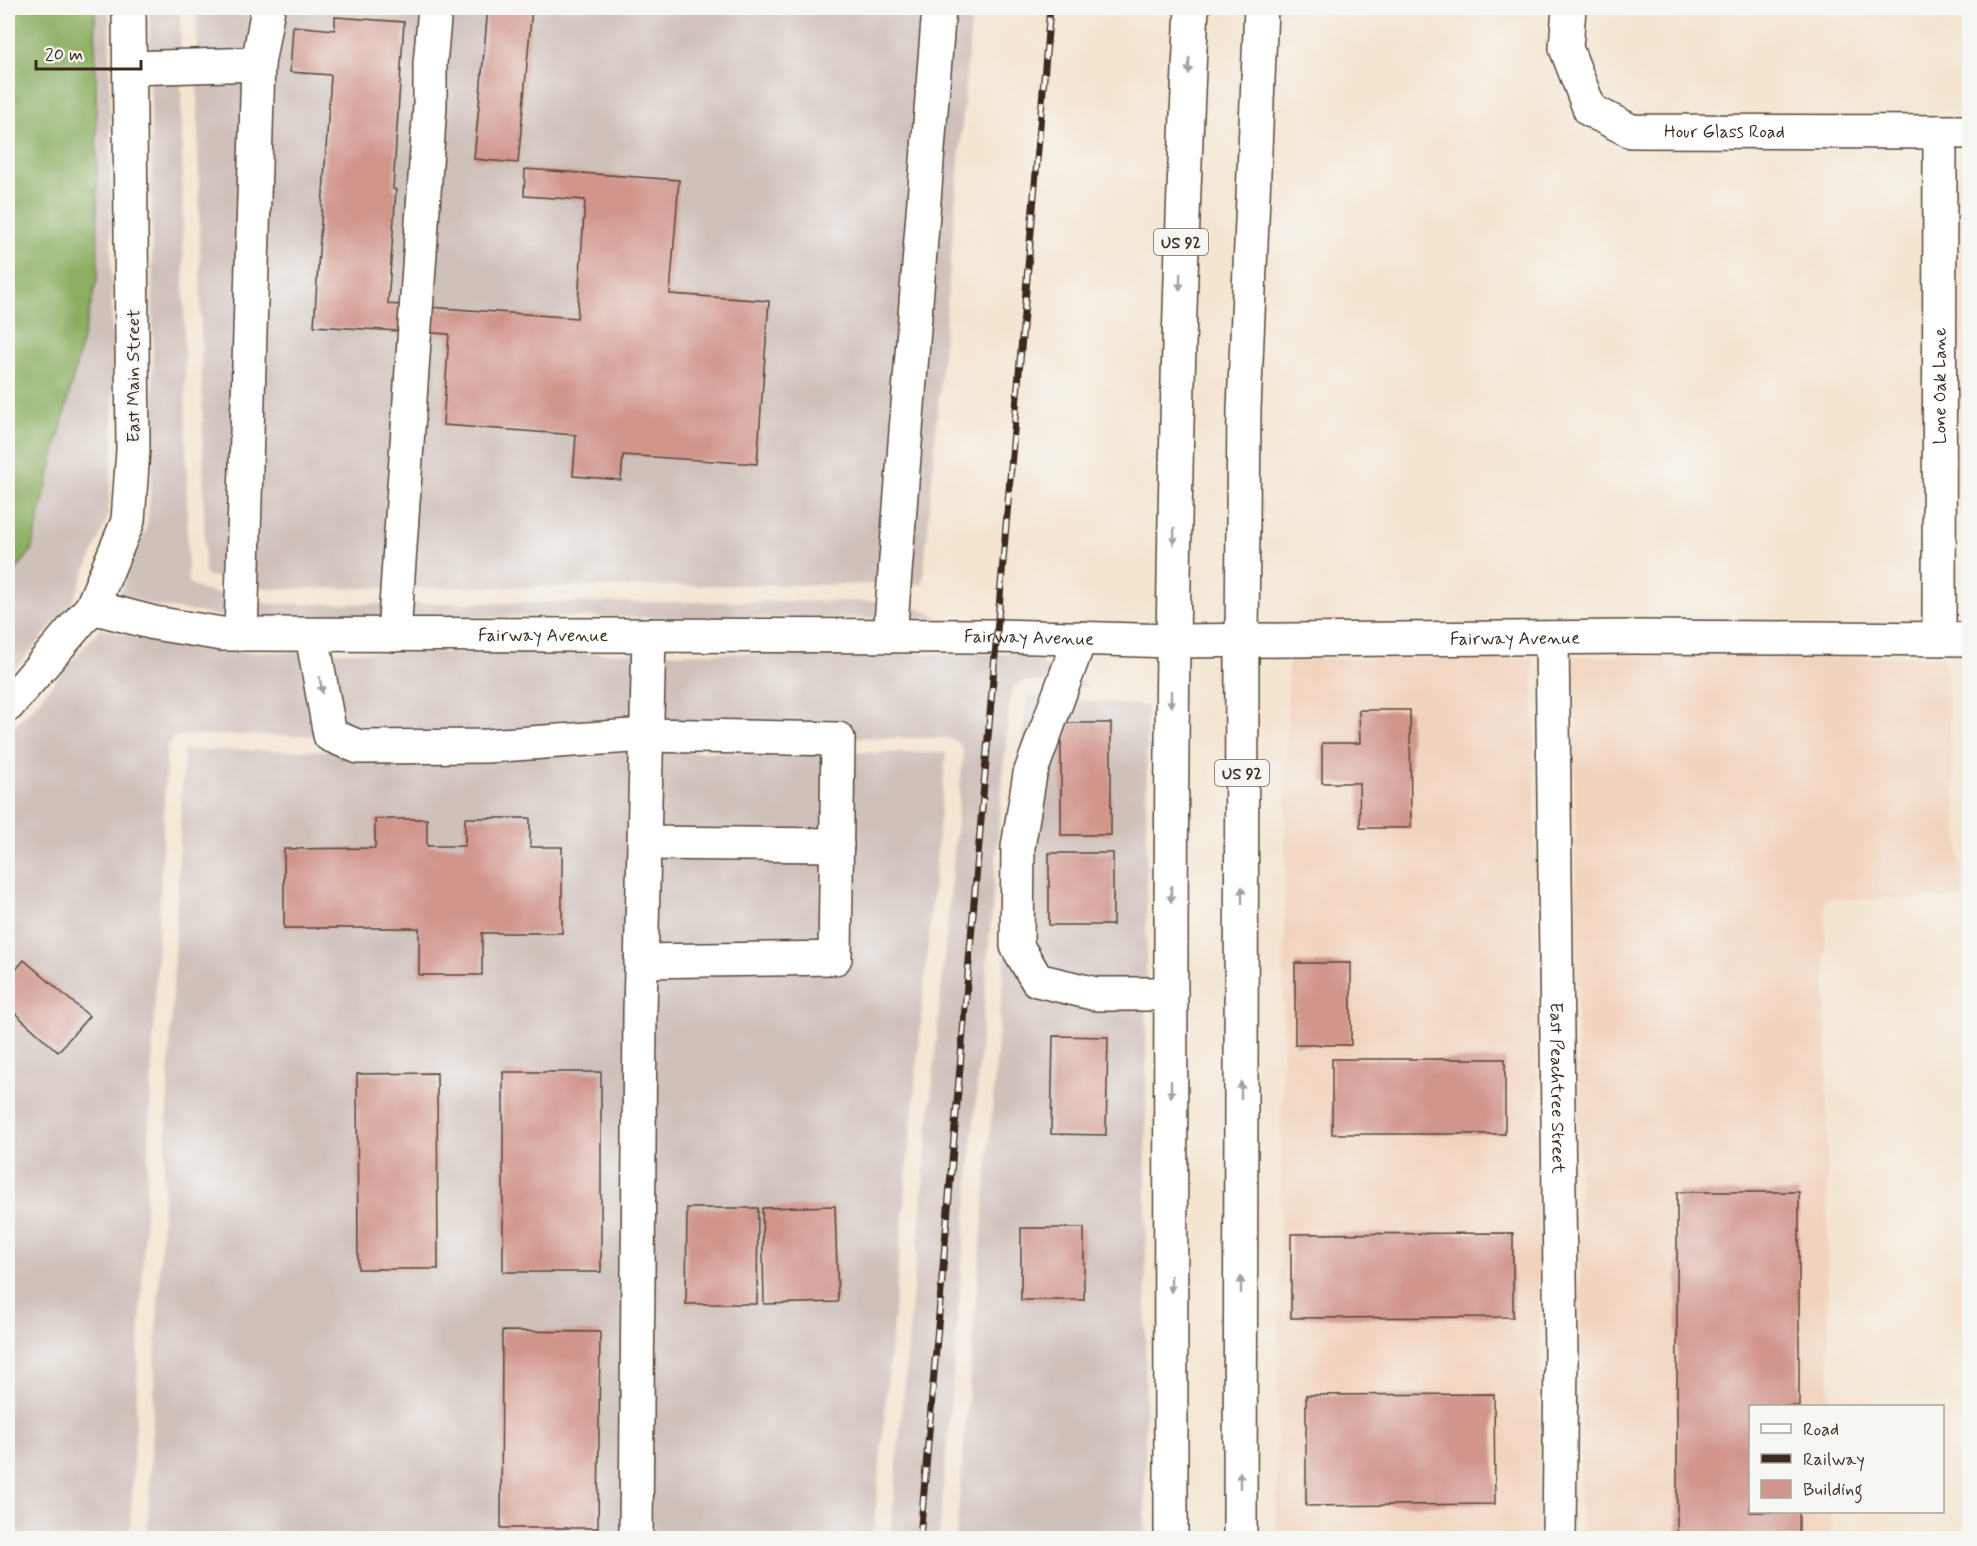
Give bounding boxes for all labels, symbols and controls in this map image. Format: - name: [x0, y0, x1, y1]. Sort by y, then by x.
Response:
- scale bar: [36, 33, 141, 71]
- text: 20 m: [45, 43, 83, 67]
- one-way arrow: [1184, 56, 1193, 75]
- street label: Hour Glass Road: [1664, 120, 1785, 144]
- road number: US 92: [1154, 229, 1208, 255]
- one-way arrow: [1176, 272, 1185, 291]
- street label: East Main Street: [122, 309, 146, 443]
- street label: Lone Oak Lane: [1928, 328, 1953, 444]
- one-way arrow: [1169, 526, 1179, 545]
- street label: Fairway Avenue: [478, 624, 608, 648]
- street label: Fairway Avenue: [964, 625, 1095, 652]
- street label: Fairway Avenue: [1450, 626, 1580, 652]
- one-way arrow: [317, 675, 326, 694]
- one-way arrow: [1166, 690, 1176, 709]
- road number: US 92: [1215, 760, 1269, 786]
- one-way arrow: [1166, 885, 1176, 904]
- one-way arrow: [1237, 886, 1247, 905]
- street label: East Peachtree Street: [1544, 1002, 1570, 1174]
- one-way arrow: [1166, 1080, 1176, 1099]
- one-way arrow: [1236, 1081, 1246, 1100]
- one-way arrow: [1166, 1275, 1176, 1294]
- one-way arrow: [1236, 1276, 1246, 1295]
- legend: [1749, 1405, 1944, 1513]
- text: Road: [1803, 1418, 1839, 1442]
- text: Railway: [1803, 1448, 1865, 1472]
- one-way arrow: [1235, 1471, 1245, 1490]
- text: Building: [1803, 1478, 1863, 1504]

